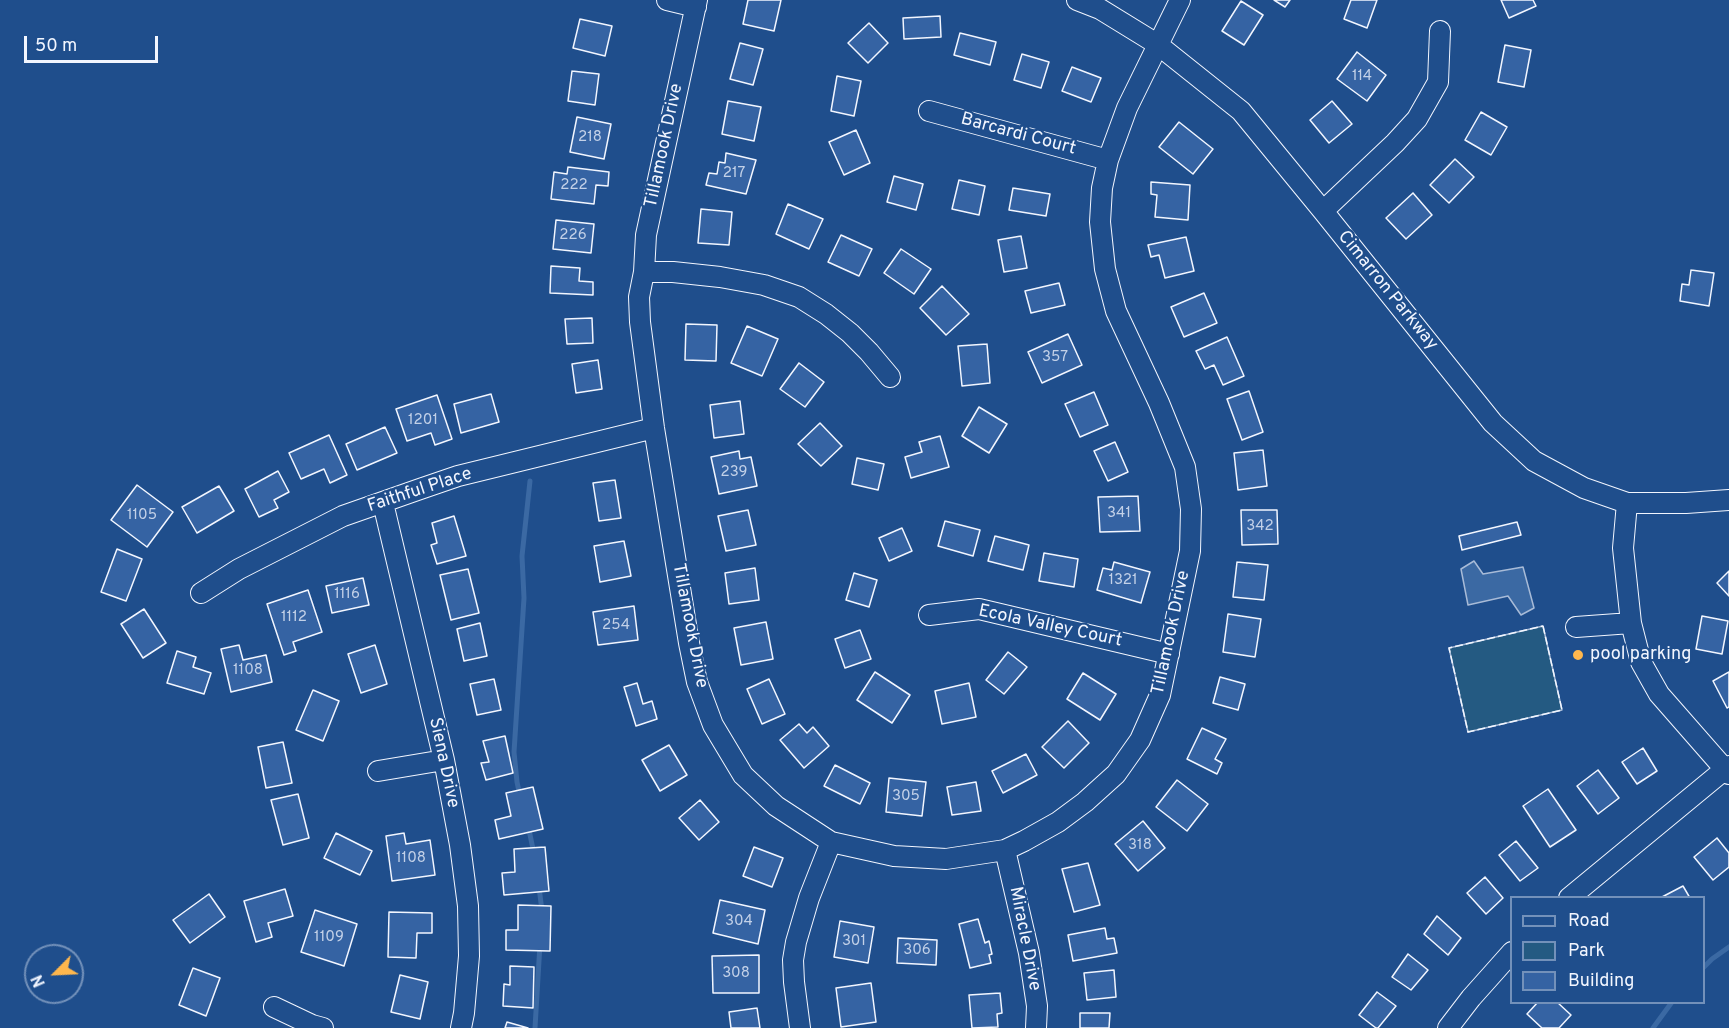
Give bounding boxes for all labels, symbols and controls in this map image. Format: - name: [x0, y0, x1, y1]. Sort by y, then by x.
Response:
- scale bar: [27, 24, 160, 62]
- text: 50 m: [35, 35, 77, 58]
- house number: 114: [1352, 68, 1372, 86]
- street label: Tillamook Drive: [641, 82, 689, 210]
- street label: Barcardi Court: [958, 109, 1078, 161]
- house number: 218: [578, 129, 602, 147]
- house number: 217: [723, 165, 745, 183]
- house number: 222: [560, 177, 588, 195]
- house number: 226: [559, 227, 587, 245]
- street label: Cimarron Parkway: [1332, 227, 1442, 355]
- house number: 357: [1042, 349, 1068, 367]
- house number: 1201: [408, 412, 438, 430]
- street label: Faithful Place: [365, 464, 475, 518]
- house number: 239: [721, 464, 747, 482]
- house number: 341: [1107, 505, 1131, 523]
- house number: 1105: [127, 507, 157, 525]
- house number: 342: [1246, 518, 1274, 536]
- street label: Tillamook Drive: [666, 562, 712, 690]
- street label: Tillamook Drive: [1148, 569, 1196, 697]
- house number: 1321: [1108, 572, 1138, 590]
- house number: 1116: [334, 586, 360, 604]
- street label: Ecola Valley Court: [976, 601, 1124, 653]
- house number: 1112: [281, 609, 307, 627]
- house number: 254: [602, 617, 630, 635]
- place label: pool parking: [1590, 644, 1691, 666]
- marker: pool parking: [1571, 648, 1585, 662]
- house number: 1108: [233, 662, 263, 680]
- street label: Siena Drive: [423, 716, 463, 810]
- house number: 305: [892, 788, 920, 806]
- house number: 318: [1128, 837, 1152, 855]
- house number: 1108: [396, 850, 426, 868]
- street label: Miracle Drive: [1003, 885, 1045, 993]
- legend: [1510, 896, 1705, 1004]
- text: Road: [1568, 910, 1610, 933]
- house number: 304: [725, 913, 753, 931]
- house number: 1109: [314, 929, 344, 947]
- house number: 301: [842, 933, 866, 951]
- text: Park: [1568, 940, 1605, 963]
- house number: 306: [903, 942, 931, 960]
- north arrow: [24, 944, 84, 1004]
- house number: 308: [722, 965, 750, 983]
- text: Building: [1568, 970, 1634, 993]
- text: N: [28, 971, 51, 990]

